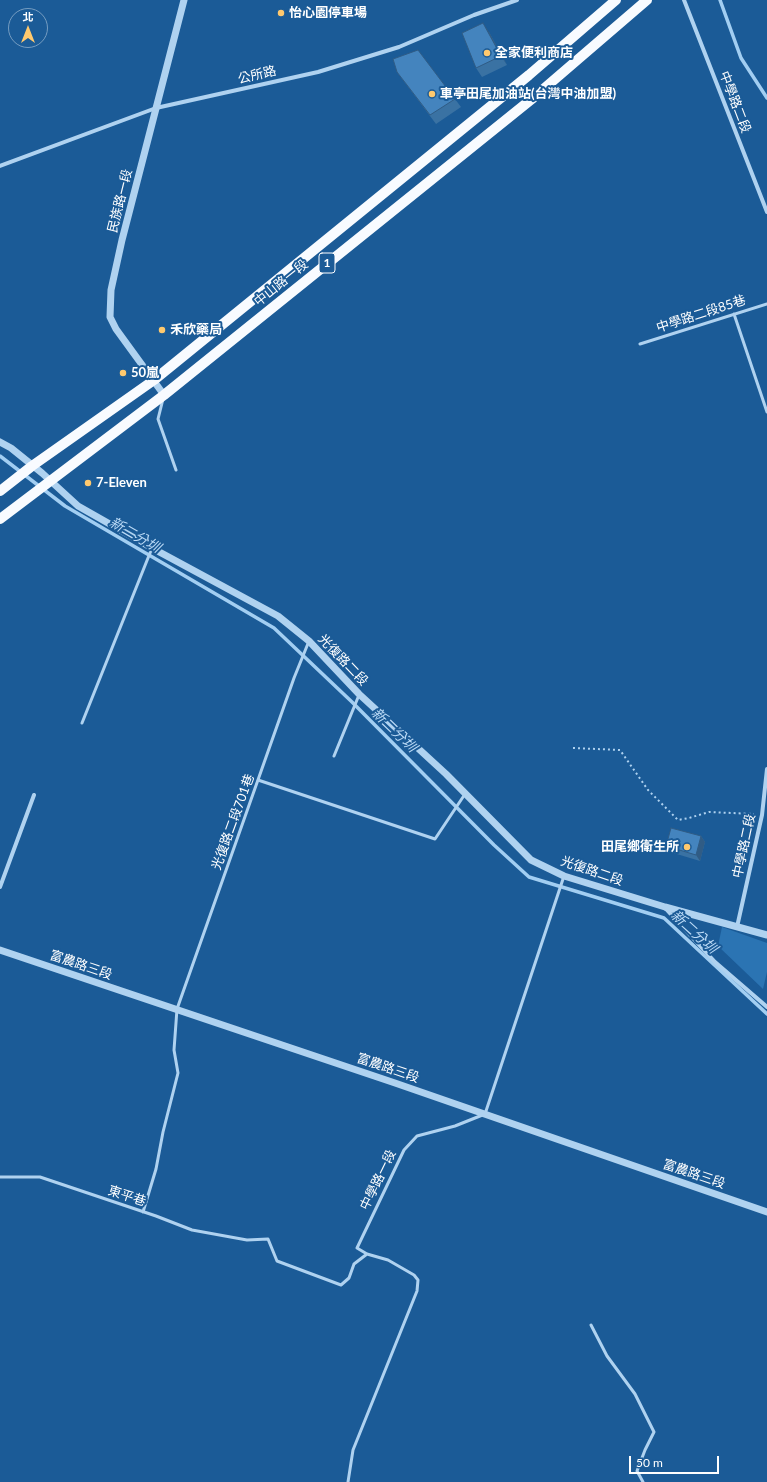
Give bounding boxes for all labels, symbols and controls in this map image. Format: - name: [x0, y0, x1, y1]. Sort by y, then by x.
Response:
- place label: 怡心園停車場: [289, 5, 367, 21]
- north arrow: [8, 8, 48, 48]
- marker: 怡心園停車場: [276, 8, 286, 18]
- text: 北: [23, 10, 34, 23]
- place label: 全家便利商店: [495, 45, 573, 61]
- marker: 全家便利商店: [482, 48, 492, 58]
- street label: 公所路: [236, 63, 278, 87]
- street label: 中學路二段: [716, 69, 754, 135]
- place label: 車亭田尾加油站(台灣中油加盟): [440, 86, 616, 102]
- marker: 車亭田尾加油站(台灣中油加盟): [427, 89, 437, 99]
- street label: 民族路一段: [105, 168, 135, 234]
- road number: 1: [319, 253, 335, 273]
- street label: 中山路一段: [251, 256, 311, 310]
- street label: 中學路二段85巷: [654, 292, 748, 336]
- place label: 禾欣藥局: [170, 322, 222, 338]
- marker: 禾欣藥局: [157, 325, 167, 335]
- place label: 50嵐: [131, 365, 159, 381]
- marker: 50嵐: [118, 368, 128, 378]
- place label: 7-Eleven: [96, 475, 147, 491]
- marker: 7-Eleven: [83, 478, 93, 488]
- water label: 新二分圳: [107, 514, 163, 556]
- street label: 光復路二段: [315, 631, 371, 689]
- water label: 新二分圳: [368, 705, 420, 755]
- street label: 光復路二段701巷: [208, 772, 258, 872]
- street label: 中學路二段: [730, 813, 758, 879]
- place label: 田尾鄉衛生所: [601, 839, 679, 855]
- marker: 田尾鄉衛生所: [682, 842, 692, 852]
- street label: 光復路二段: [559, 853, 625, 889]
- water label: 新二分圳: [668, 907, 720, 957]
- street label: 富農路三段: [48, 947, 114, 983]
- street label: 富農路三段: [355, 1050, 421, 1086]
- street label: 中學路一段: [357, 1147, 399, 1213]
- street label: 富農路三段: [661, 1156, 727, 1192]
- street label: 東平巷: [106, 1183, 148, 1209]
- scale bar: [631, 1448, 721, 1474]
- text: 50 m: [636, 1455, 663, 1470]

